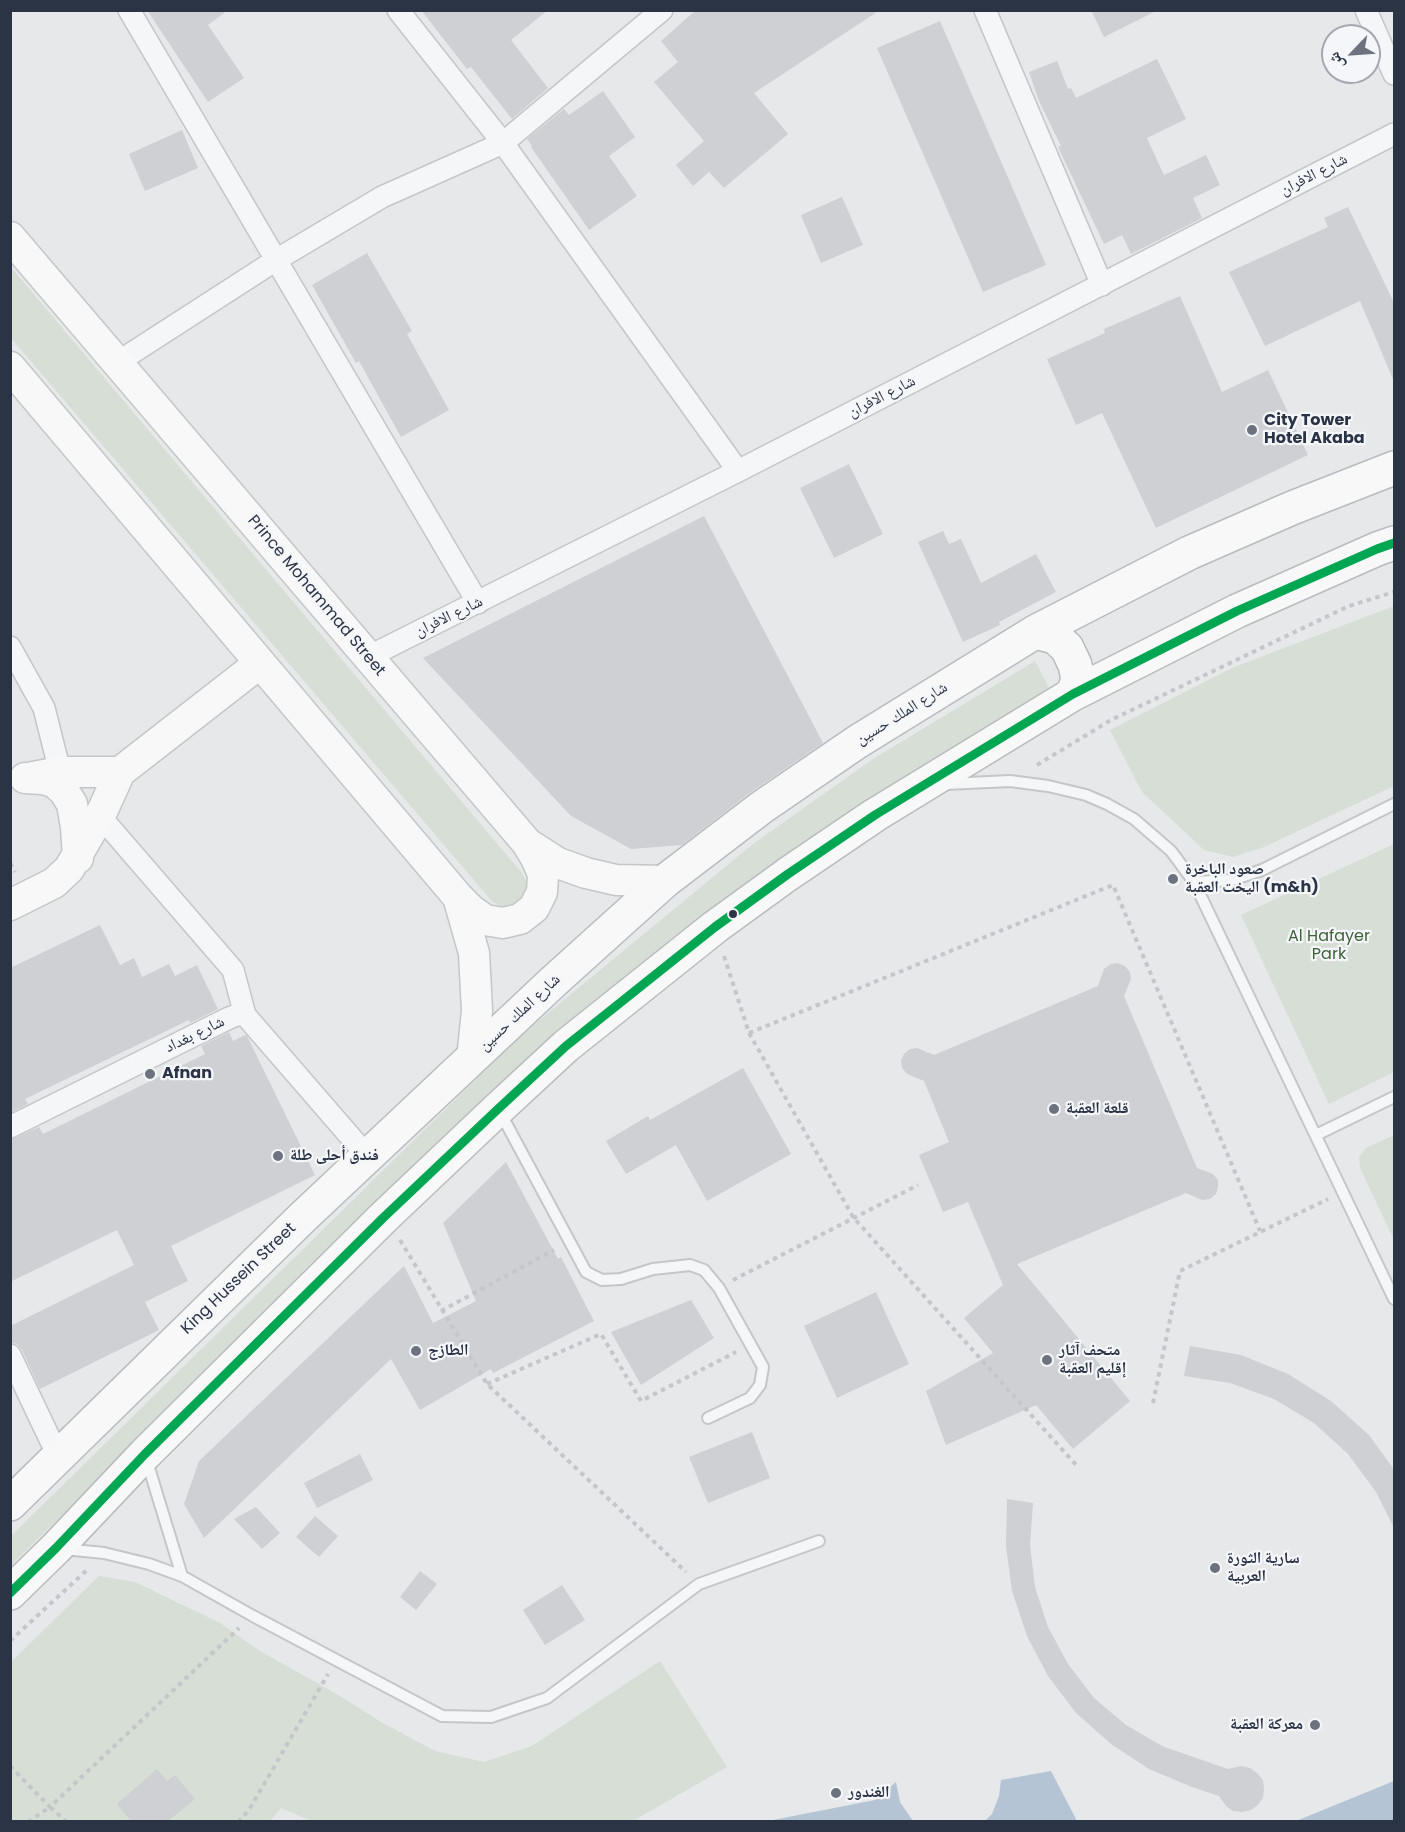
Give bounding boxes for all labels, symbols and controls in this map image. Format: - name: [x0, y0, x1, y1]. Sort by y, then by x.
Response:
- north arrow: [1321, 24, 1381, 84]
- text: ش: [1322, 48, 1350, 74]
- street label: شارع الافران: [1277, 150, 1351, 200]
- street label: شارع الافران: [845, 372, 919, 422]
- place label: City Tower Hotel Akaba: [1264, 411, 1365, 449]
- marker: City Tower Hotel Akaba: [1245, 423, 1259, 437]
- street label: Prince Mohammad Street: [243, 512, 389, 680]
- street label: شارع الافران: [412, 592, 486, 642]
- street label: شارع الملك حسين: [853, 678, 951, 750]
- place label: صعود الباخرة اليخت العقبة (m&h): [1185, 860, 1319, 898]
- marker: صعود الباخرة اليخت العقبة (m&h): [1166, 872, 1180, 886]
- unlabelled marker: [727, 908, 739, 920]
- park label: Al Hafayer Park: [1288, 927, 1370, 965]
- street label: شارع الملك حسين: [475, 970, 565, 1056]
- street label: شارع بغداد: [162, 1012, 228, 1058]
- place label: Afnan: [162, 1064, 212, 1084]
- marker: Afnan: [143, 1067, 157, 1081]
- place label: قلعة العقبة: [1066, 1099, 1129, 1119]
- marker: قلعة العقبة: [1047, 1102, 1061, 1116]
- place label: فندق أحلى طلة: [290, 1146, 379, 1166]
- marker: فندق أحلى طلة: [271, 1149, 285, 1163]
- street label: King Hussein Street: [178, 1219, 300, 1339]
- place label: الطازج: [428, 1341, 468, 1361]
- place label: متحف آثار إقليم العقبة: [1059, 1341, 1126, 1379]
- marker: الطازج: [409, 1344, 423, 1358]
- marker: متحف آثار إقليم العقبة: [1040, 1353, 1054, 1367]
- place label: سارية الثورة العربية: [1227, 1549, 1300, 1587]
- marker: سارية الثورة العربية: [1208, 1561, 1222, 1575]
- place label: معركة العقبة: [1230, 1715, 1303, 1735]
- marker: معركة العقبة: [1308, 1718, 1322, 1732]
- place label: الغندور: [848, 1783, 890, 1803]
- marker: الغندور: [829, 1786, 843, 1800]

